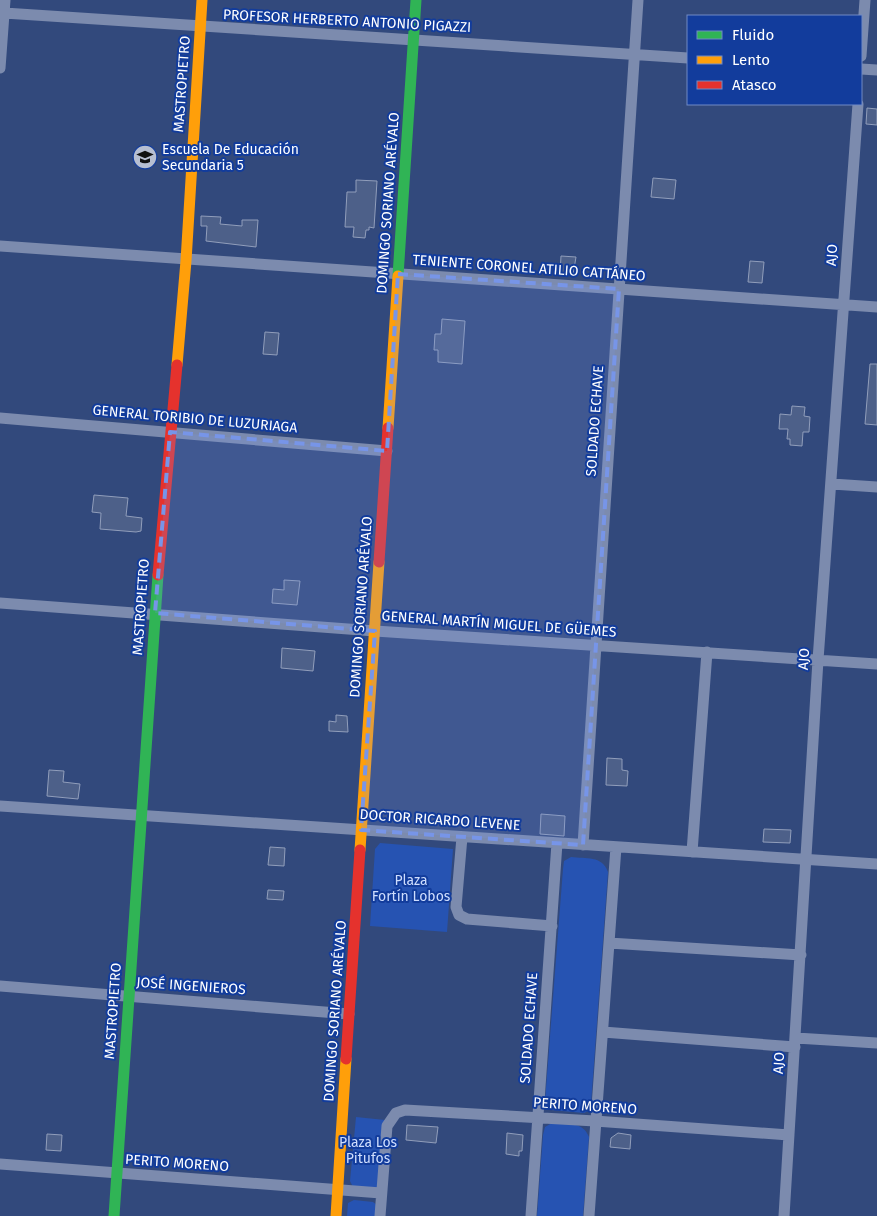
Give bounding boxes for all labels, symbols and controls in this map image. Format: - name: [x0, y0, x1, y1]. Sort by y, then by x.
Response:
- street label: PROFESOR HERBERTO ANTONIO PIGAZZI: [222, 6, 472, 36]
- legend: [687, 15, 862, 105]
- text: Fluido: [732, 26, 774, 44]
- street label: MASTROPIETRO: [170, 35, 194, 133]
- text: Lento: [732, 51, 770, 69]
- text: Atasco: [732, 76, 777, 94]
- street label: DOMINGO SORIANO ARÉVALO: [372, 112, 403, 294]
- place label: Escuela De Educación Secundaria 5: [162, 141, 299, 174]
- school or university icon: Escuela De Educación Secundaria 5: [132, 144, 158, 170]
- street label: AJO: [823, 243, 841, 267]
- street label: TENIENTE CORONEL ATILIO CATTÁNEO: [412, 250, 646, 285]
- street label: SOLDADO ECHAVE: [583, 365, 607, 477]
- street label: GENERAL TORIBIO DE LUZURIAGA: [92, 402, 298, 436]
- street label: DOMINGO SORIANO ARÉVALO: [345, 516, 376, 698]
- street label: MASTROPIETRO: [129, 558, 153, 656]
- street label: GENERAL MARTÍN MIGUEL DE GÜEMES: [381, 606, 617, 641]
- street label: AJO: [795, 647, 813, 671]
- street label: DOCTOR RICARDO LEVENE: [359, 806, 521, 834]
- park label: Plaza Fortín Lobos: [372, 872, 451, 905]
- street label: DOMINGO SORIANO ARÉVALO: [319, 920, 350, 1102]
- street label: MASTROPIETRO: [101, 962, 125, 1060]
- street label: SOLDADO ECHAVE: [517, 972, 541, 1084]
- street label: JOSÉ INGENIEROS: [136, 973, 247, 998]
- street label: AJO: [770, 1051, 788, 1075]
- street label: PERITO MORENO: [533, 1094, 637, 1118]
- park label: Plaza Los Pitufos: [339, 1134, 398, 1167]
- street label: PERITO MORENO: [125, 1151, 229, 1175]

